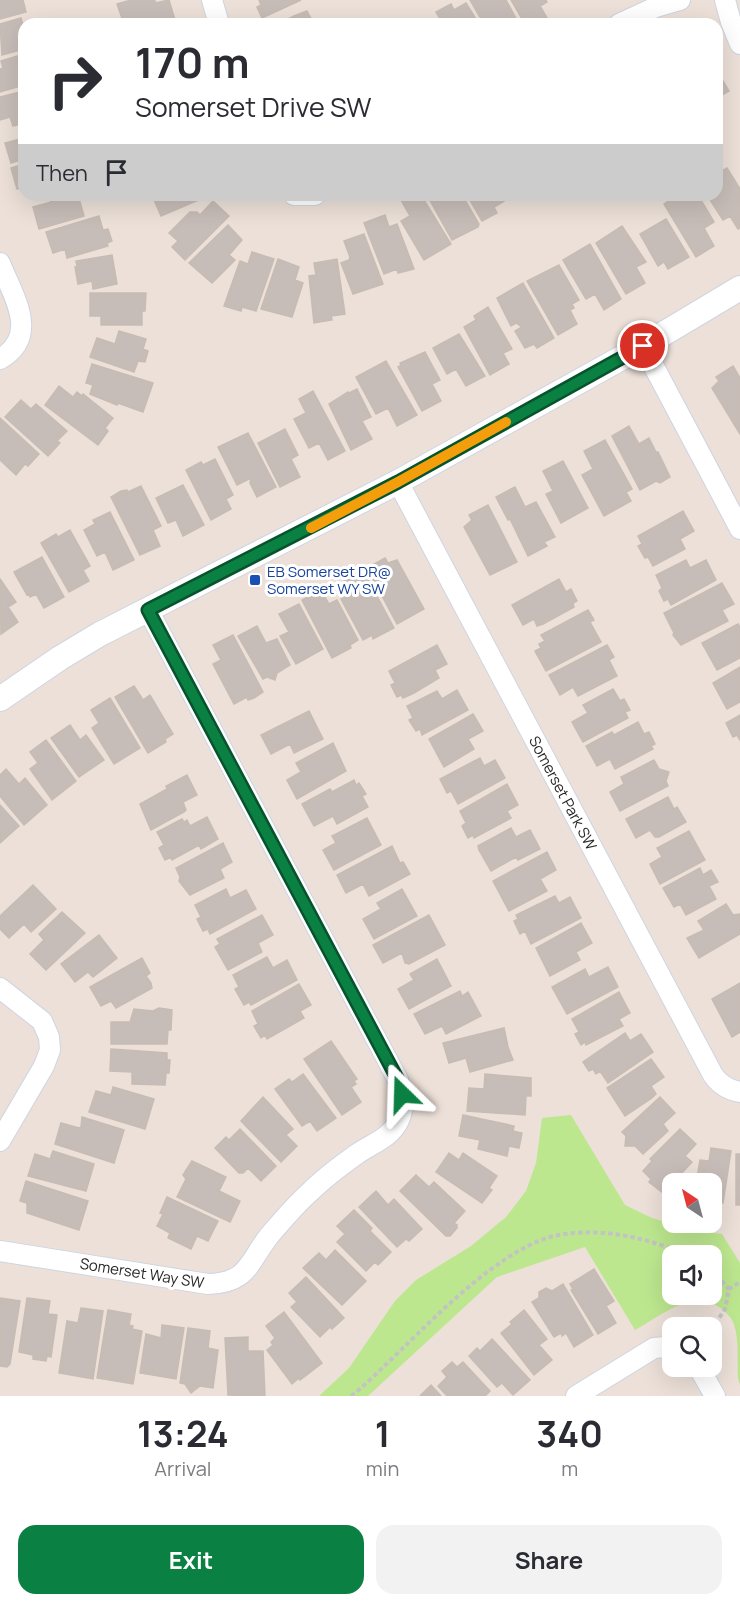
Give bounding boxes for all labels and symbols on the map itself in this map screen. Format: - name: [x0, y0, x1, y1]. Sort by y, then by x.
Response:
- pin: [617, 320, 668, 371]
- place label: EB Somerset DR@ Somerset WY SW: [267, 561, 391, 599]
- marker: EB Somerset DR@ Somerset WY SW: [248, 573, 262, 587]
- street label: Somerset Park SW: [524, 732, 602, 854]
- position arrow: [370, 1062, 434, 1126]
- north arrow: [662, 1173, 722, 1233]
- street label: Somerset Way SW: [78, 1253, 206, 1293]

